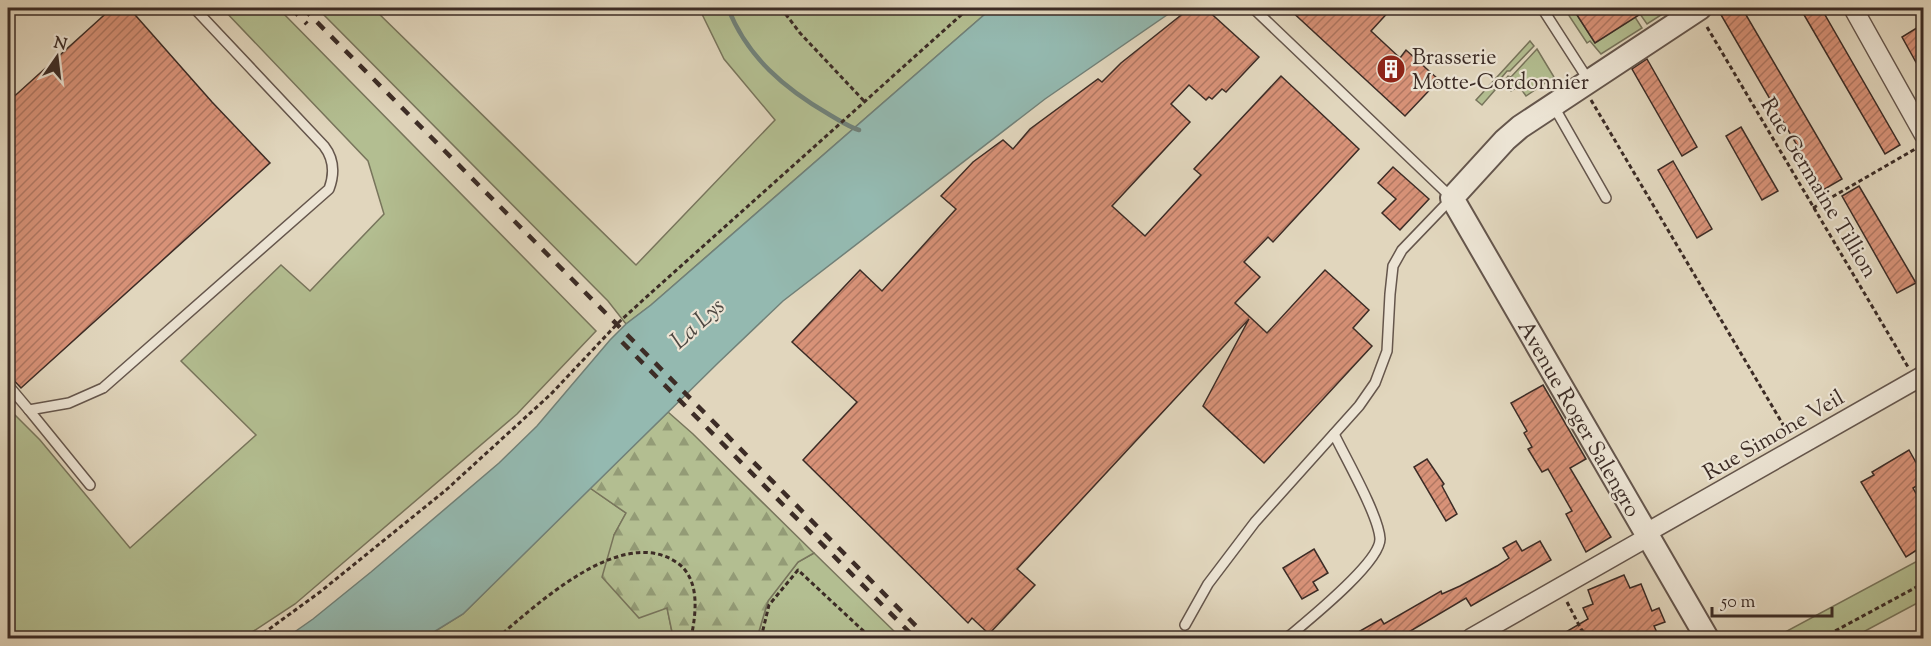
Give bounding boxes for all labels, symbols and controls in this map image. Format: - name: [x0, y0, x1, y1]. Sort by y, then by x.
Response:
- north arrow: [27, 27, 87, 87]
- text: N: [51, 32, 69, 58]
- place label: Brasserie Motte-Cordonnier: [1412, 43, 1589, 100]
- building icon: Brasserie Motte-Cordonnier: [1375, 53, 1407, 85]
- street label: Rue Germaine Tillion: [1751, 92, 1884, 285]
- water label: La Lys: [664, 291, 733, 358]
- street label: Avenue Roger Salengro: [1508, 315, 1647, 524]
- street label: Rue Simone Veil: [1698, 383, 1851, 490]
- scale bar: [1712, 580, 1832, 618]
- text: 50 m: [1720, 590, 1756, 616]

